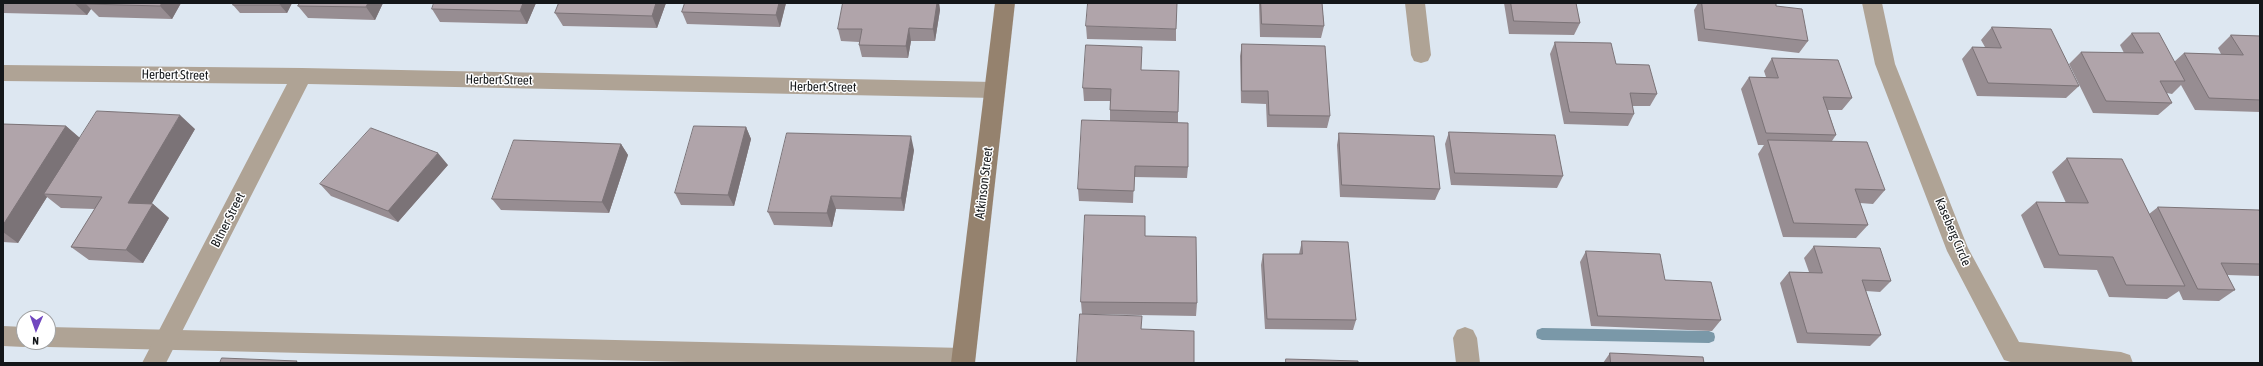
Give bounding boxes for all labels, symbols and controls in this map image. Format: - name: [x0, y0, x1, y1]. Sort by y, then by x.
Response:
- street label: Herbert Street: [141, 67, 209, 83]
- street label: Herbert Street: [465, 72, 533, 88]
- street label: Herbert Street: [789, 79, 857, 95]
- street label: Atkinson Street: [972, 146, 996, 220]
- street label: Bitner Street: [208, 190, 248, 250]
- street label: Kaseberg Circle: [1932, 196, 1974, 268]
- north arrow: [16, 310, 56, 350]
- text: N: [32, 335, 39, 347]

